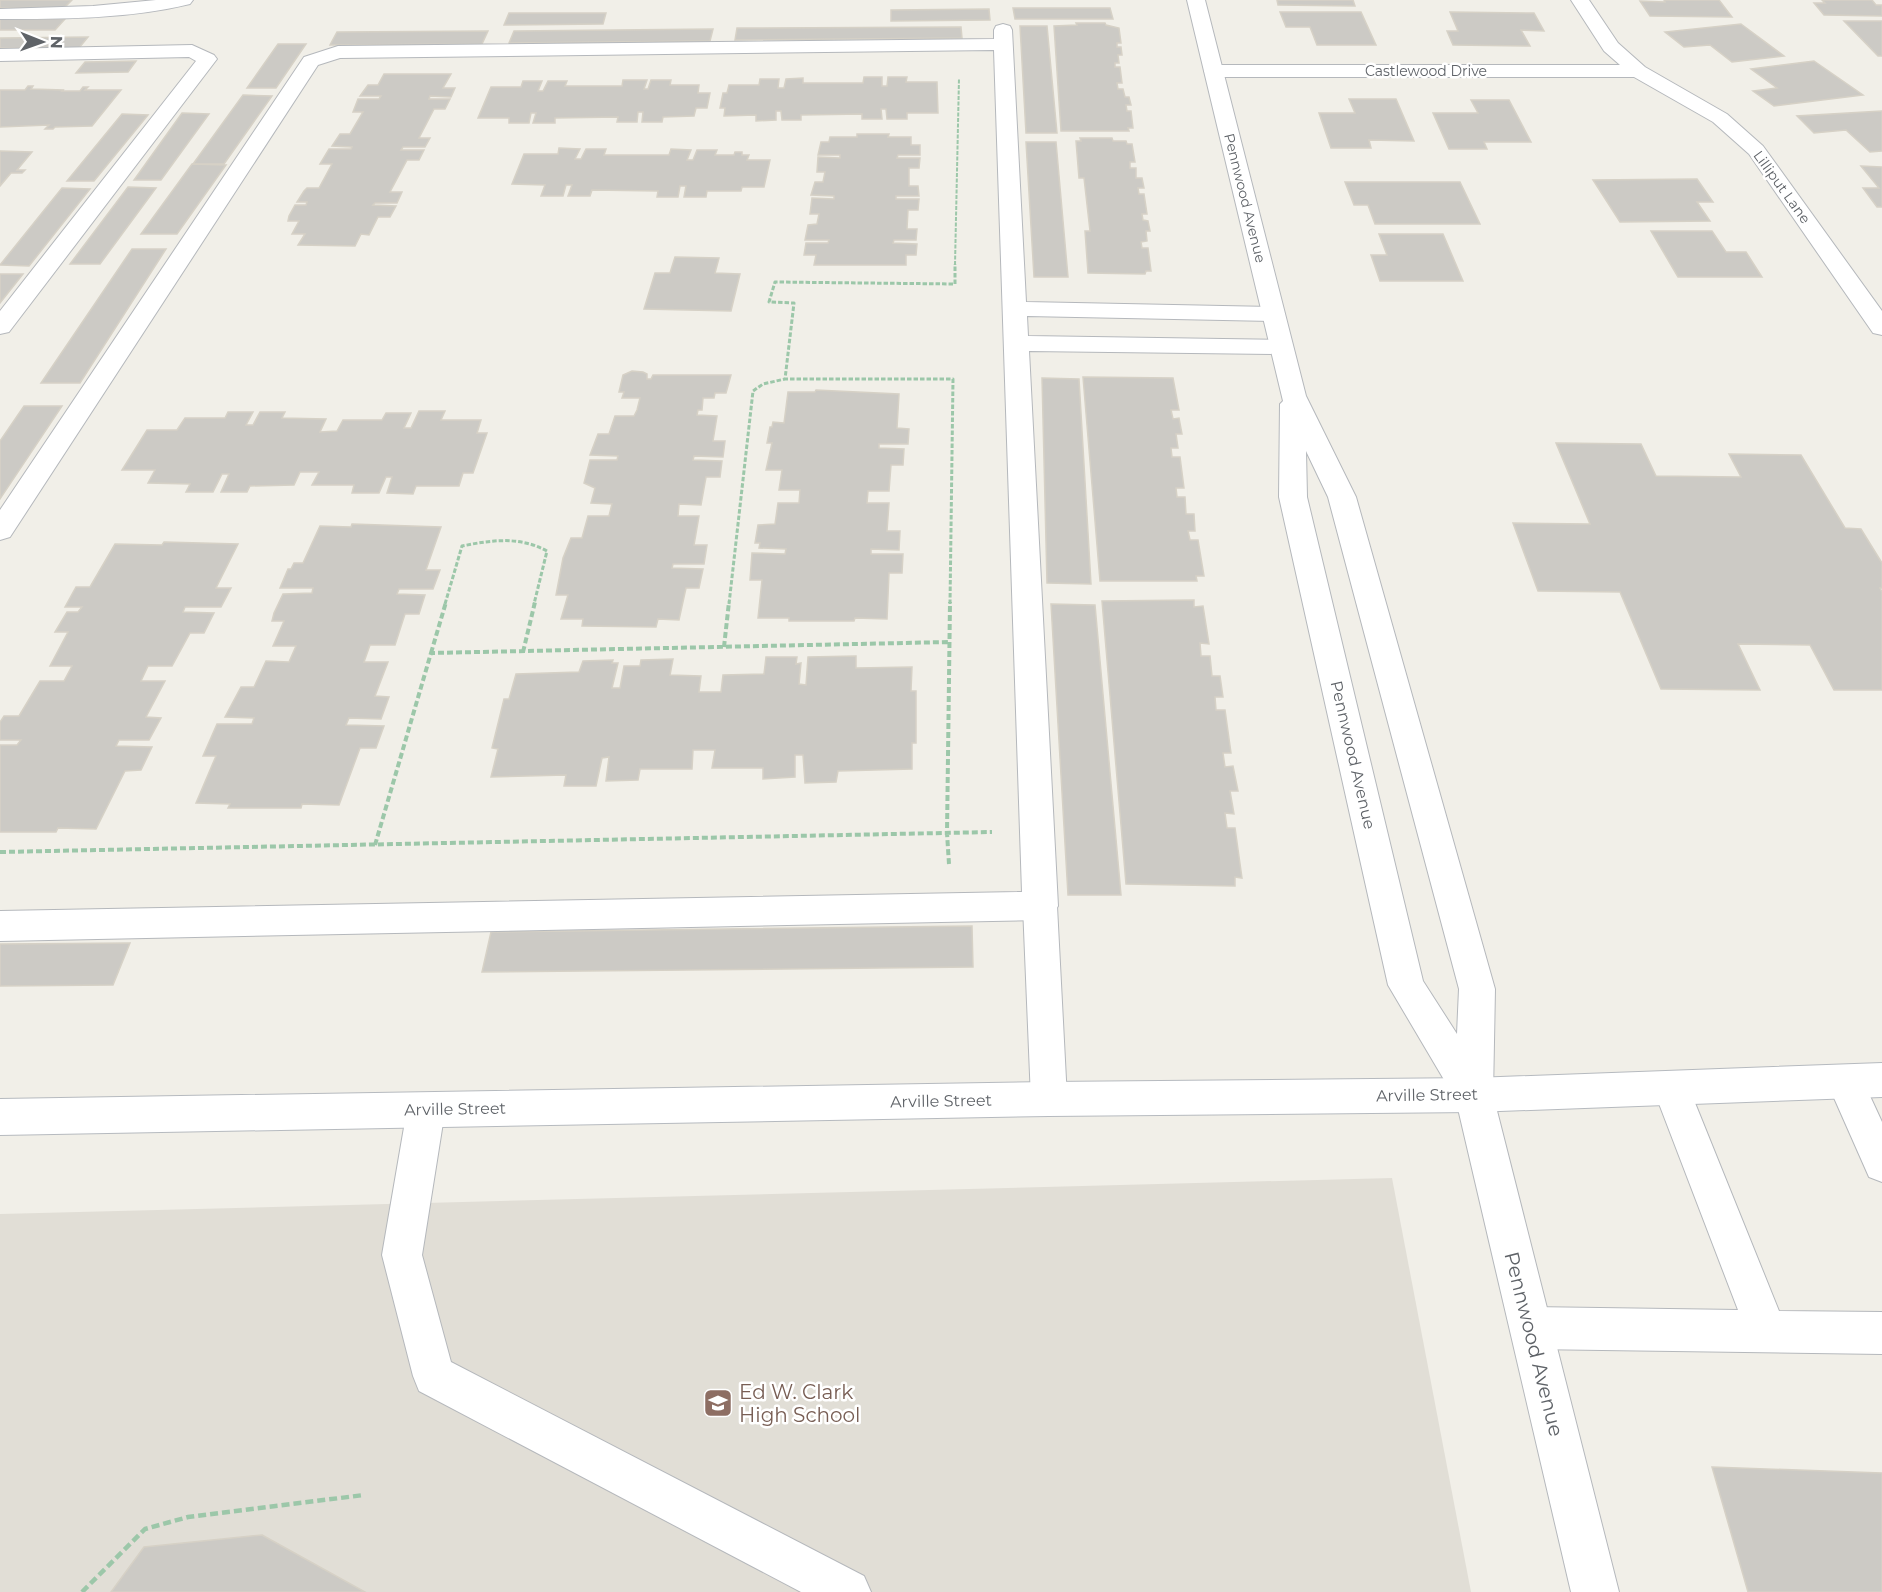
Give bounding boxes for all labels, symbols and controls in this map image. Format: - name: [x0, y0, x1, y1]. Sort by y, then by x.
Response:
- north arrow: [12, 12, 72, 72]
- text: N: [47, 36, 66, 49]
- street label: Castlewood Drive: [1365, 62, 1487, 80]
- street label: Pennwood Avenue: [1220, 131, 1270, 265]
- street label: Lilliput Lane: [1749, 147, 1815, 227]
- street label: Pennwood Avenue: [1327, 679, 1379, 831]
- street label: Arville Street: [1376, 1085, 1479, 1105]
- street label: Arville Street: [890, 1091, 993, 1111]
- street label: Arville Street: [404, 1099, 507, 1119]
- street label: Pennwood Avenue: [1499, 1249, 1569, 1439]
- place label: Ed W. Clark High School: [739, 1380, 861, 1427]
- school or university icon: Ed W. Clark High School: [702, 1387, 734, 1419]

